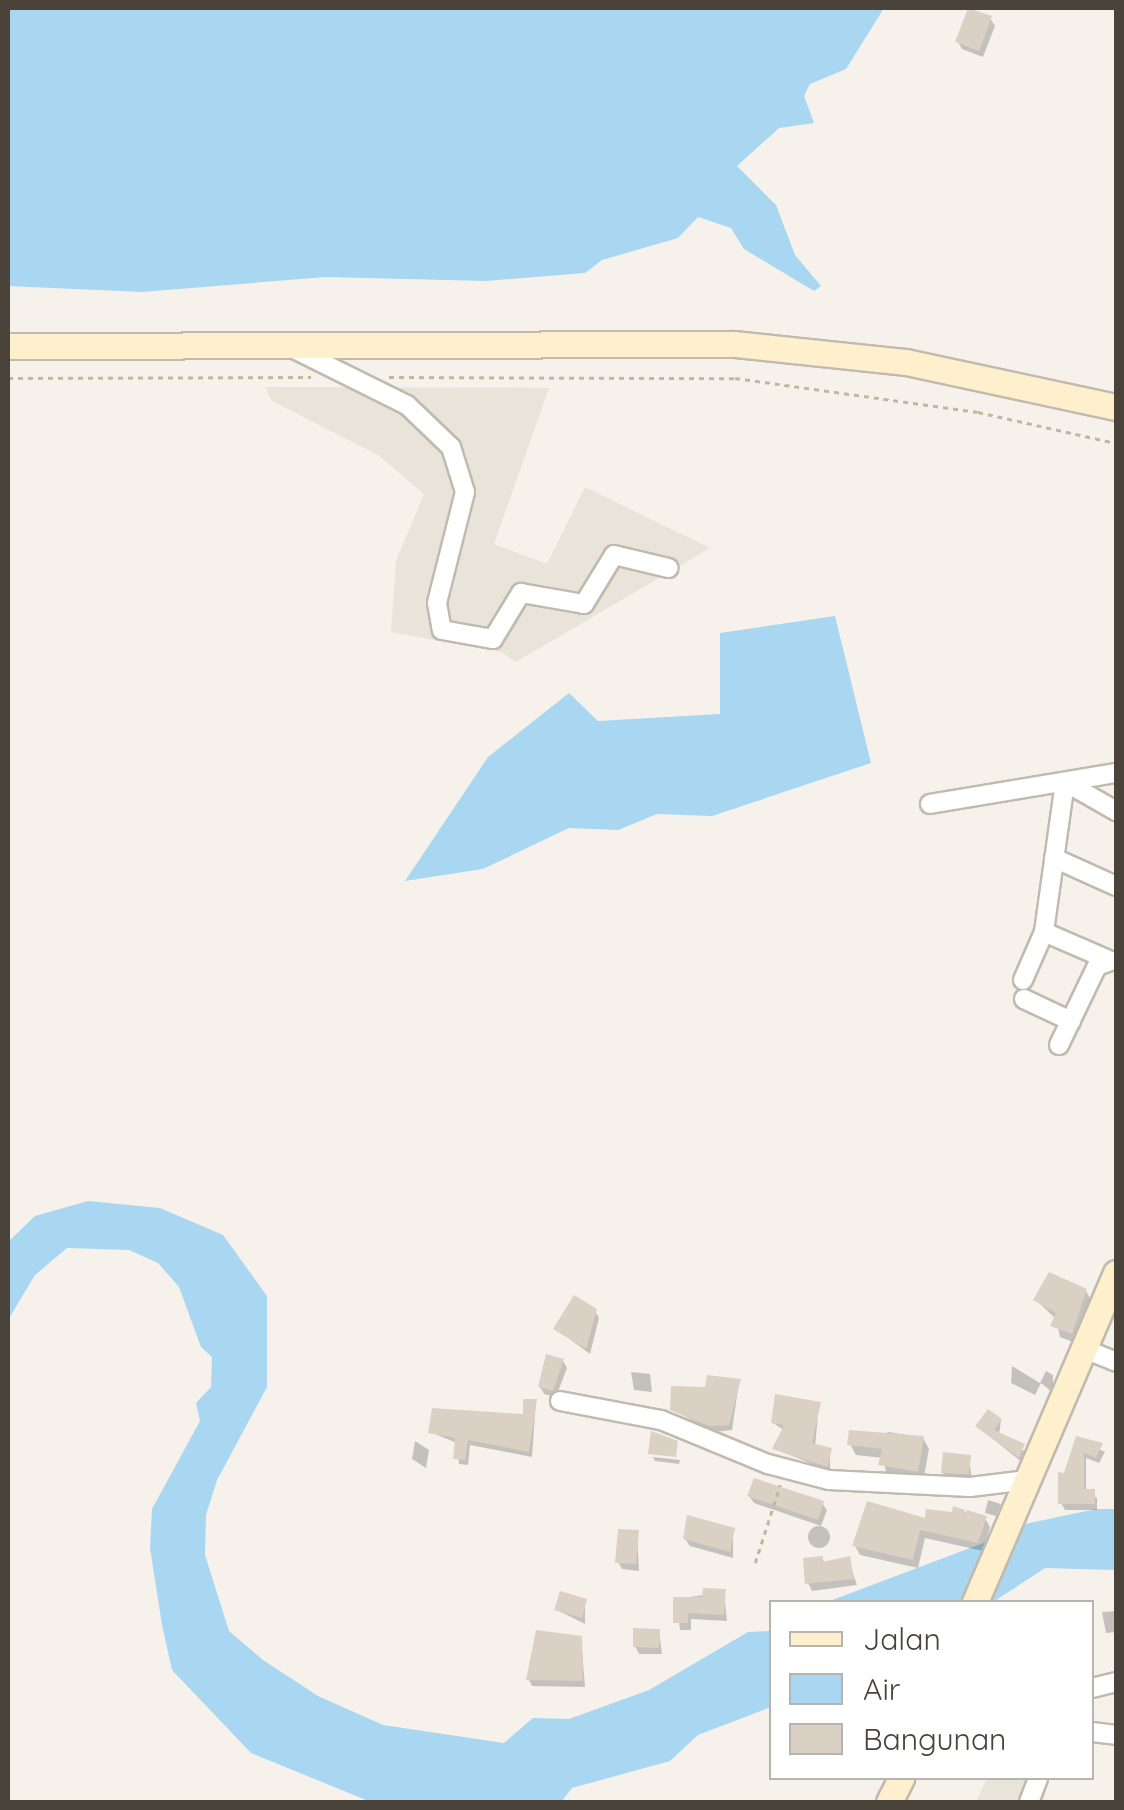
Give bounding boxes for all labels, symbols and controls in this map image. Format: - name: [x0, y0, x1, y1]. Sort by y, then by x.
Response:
- legend: [769, 1600, 1094, 1780]
- text: Jalan: [863, 1620, 941, 1658]
- text: Air: [863, 1670, 900, 1708]
- text: Bangunan: [863, 1720, 1006, 1758]

